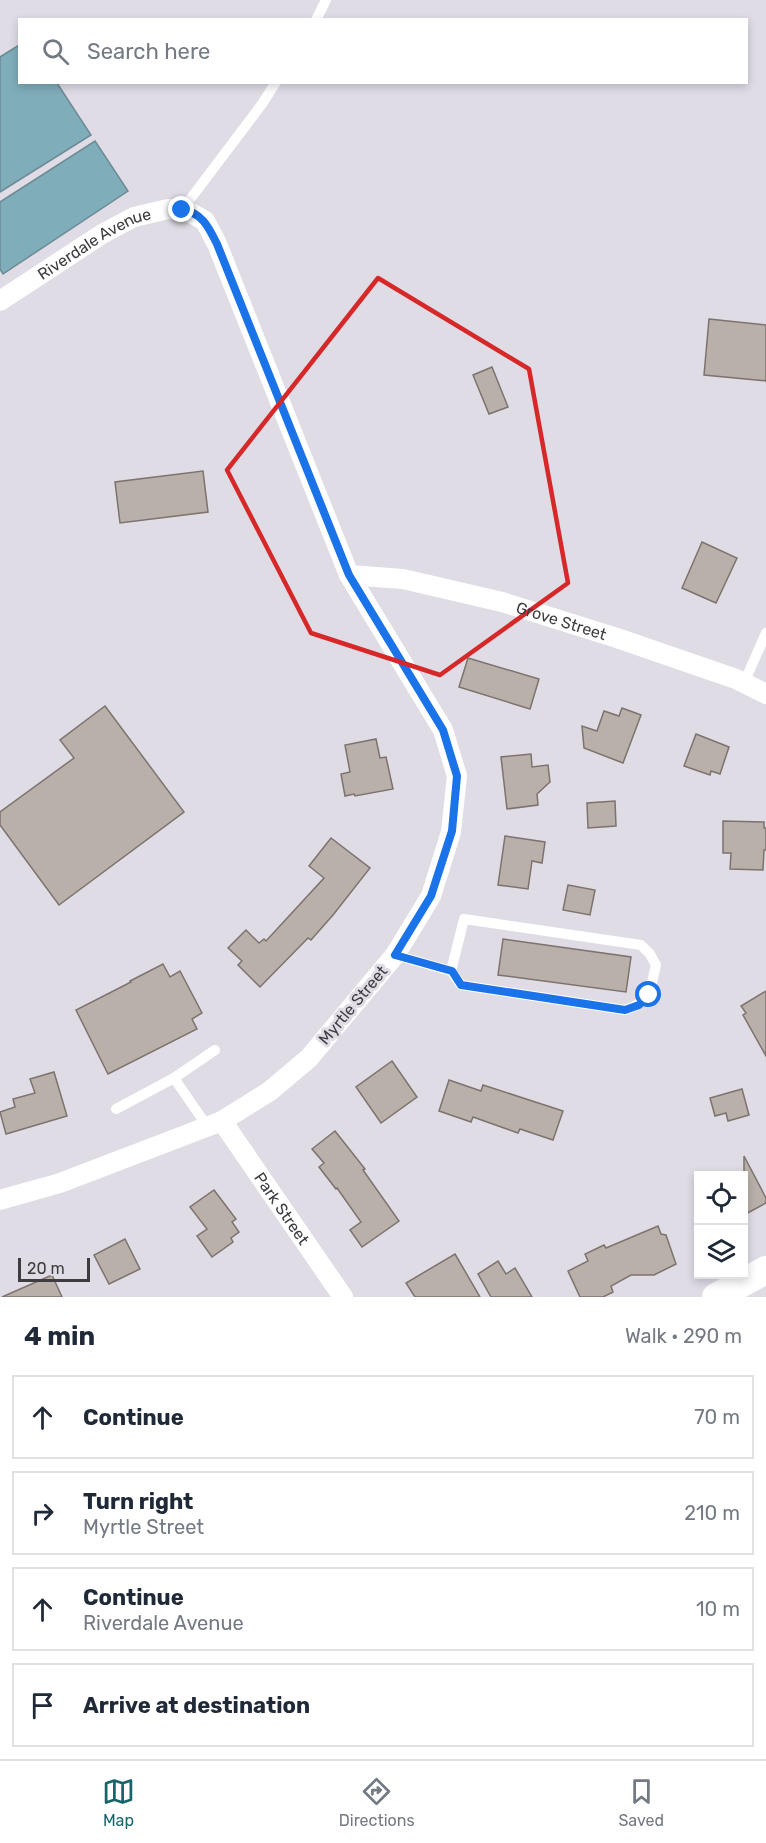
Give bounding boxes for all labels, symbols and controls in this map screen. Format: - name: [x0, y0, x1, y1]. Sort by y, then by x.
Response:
- search box: [18, 18, 748, 84]
- icon: search: [39, 35, 72, 68]
- text: Search here: [87, 38, 210, 65]
- route end: [168, 196, 194, 222]
- street label: Riverdale Avenue: [34, 204, 153, 283]
- street label: Grove Street: [514, 598, 609, 644]
- street label: Myrtle Street: [315, 962, 391, 1048]
- route start: [635, 981, 661, 1007]
- street label: Park Street: [251, 1169, 314, 1248]
- map controls: [694, 1171, 748, 1279]
- button: locate: [694, 1171, 748, 1225]
- button: layers: [694, 1225, 748, 1279]
- scale bar: [18, 1255, 90, 1282]
- text: 20 m: [27, 1259, 65, 1278]
- text: 4 min: [24, 1321, 95, 1352]
- text: Walk · 290 m: [625, 1324, 742, 1348]
- icon: ahead: [26, 1401, 59, 1434]
- text: Continue: [83, 1404, 184, 1431]
- text: 70 m: [694, 1405, 740, 1429]
- text: Turn right: [83, 1488, 193, 1515]
- icon: right: [26, 1497, 59, 1530]
- text: 210 m: [684, 1501, 740, 1525]
- text: Myrtle Street: [83, 1515, 204, 1539]
- text: Continue: [83, 1584, 184, 1611]
- icon: ahead: [26, 1593, 59, 1626]
- text: 10 m: [696, 1597, 740, 1621]
- text: Riverdale Avenue: [83, 1611, 244, 1635]
- icon: arrive: [26, 1689, 59, 1722]
- text: Arrive at destination: [83, 1692, 310, 1719]
- tab: Map: [102, 1775, 135, 1830]
- tab: Directions: [339, 1775, 415, 1830]
- tab: Saved: [618, 1775, 664, 1830]

